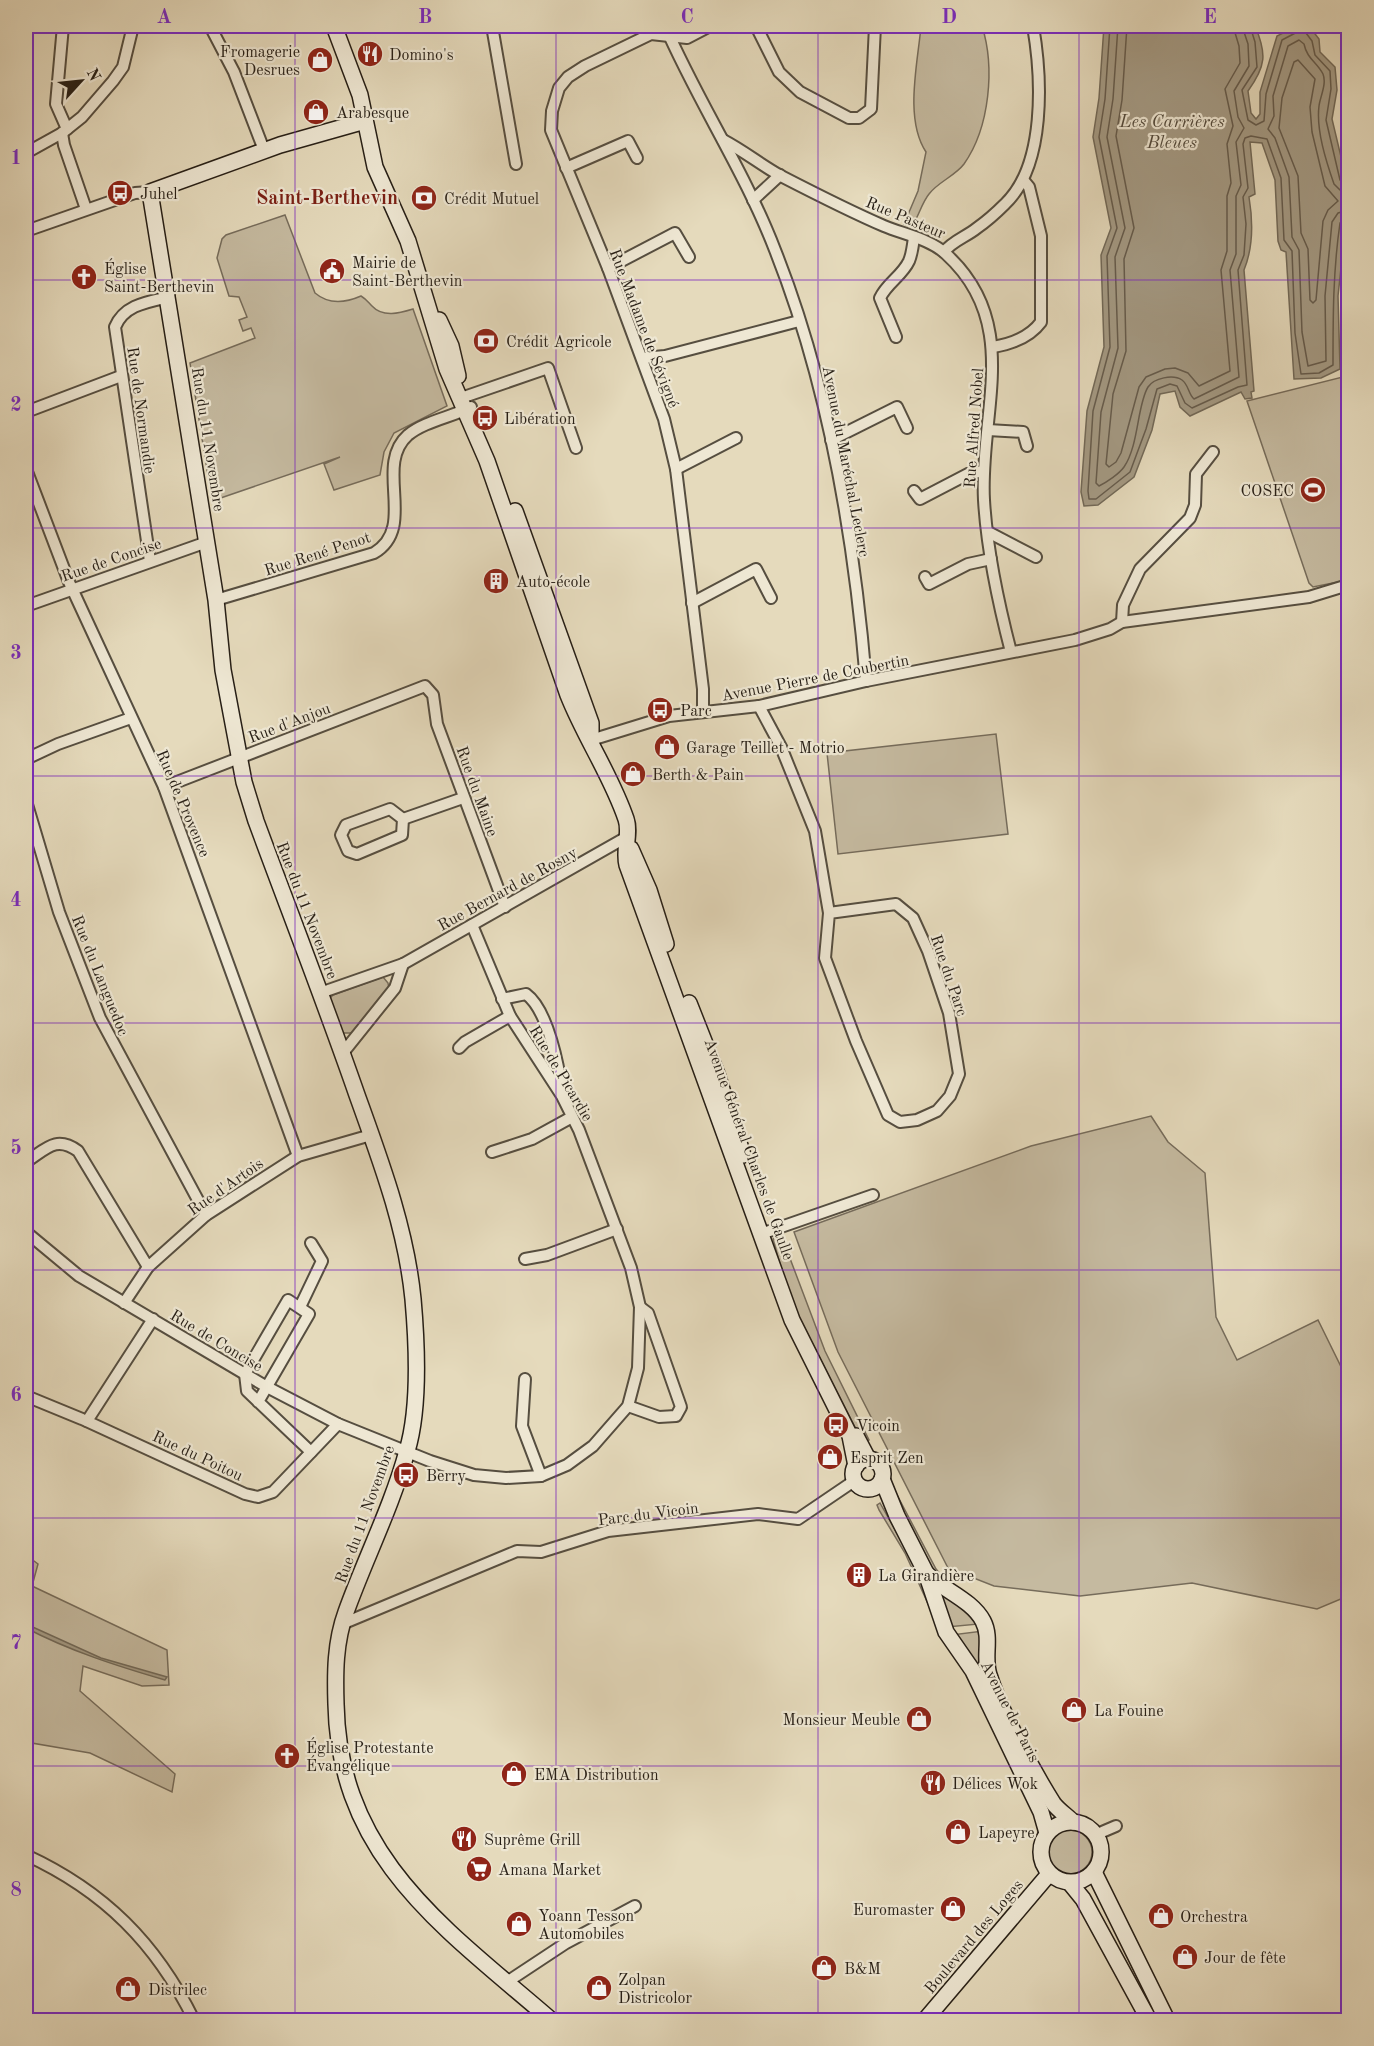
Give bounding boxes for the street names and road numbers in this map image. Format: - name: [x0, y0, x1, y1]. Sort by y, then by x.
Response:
- street label: Rue Pasteur: [863, 195, 948, 243]
- street label: Rue Madame de Sévigné: [605, 247, 681, 410]
- street label: Rue de Normandie: [123, 346, 157, 475]
- street label: Avenue du Maréchal Leclerc: [819, 364, 871, 558]
- street label: Rue du 11 Novembre: [188, 366, 226, 513]
- street label: Rue Alfred Nobel: [963, 367, 987, 489]
- street label: Rue René Penot: [262, 530, 373, 580]
- street label: Rue de Concise: [59, 536, 164, 586]
- street label: Avenue Pierre de Coubertin: [720, 653, 911, 705]
- street label: Rue d'Anjou: [246, 701, 333, 747]
- street label: Rue du Maine: [452, 744, 500, 839]
- street label: Rue de Provence: [152, 748, 212, 860]
- street label: Rue du 11 Novembre: [273, 840, 340, 982]
- street label: Rue Bernard de Rosny: [436, 845, 581, 935]
- street label: Rue du Languedoc: [68, 913, 131, 1038]
- street label: Rue du Parc: [927, 933, 969, 1018]
- street label: Rue de Picardie: [525, 1023, 595, 1125]
- street label: Avenue Général Charles de Gaulle: [700, 1037, 796, 1263]
- street label: Rue d'Artois: [186, 1156, 267, 1219]
- street label: Rue de Concise: [167, 1308, 265, 1376]
- street label: Rue du Poitou: [150, 1429, 245, 1485]
- street label: Rue du 11 Novembre: [333, 1443, 398, 1586]
- street label: Parc du Vicoin: [597, 1501, 700, 1529]
- street label: Avenue de Paris: [977, 1659, 1042, 1765]
- street label: Boulevard des Loges: [922, 1877, 1027, 1997]

